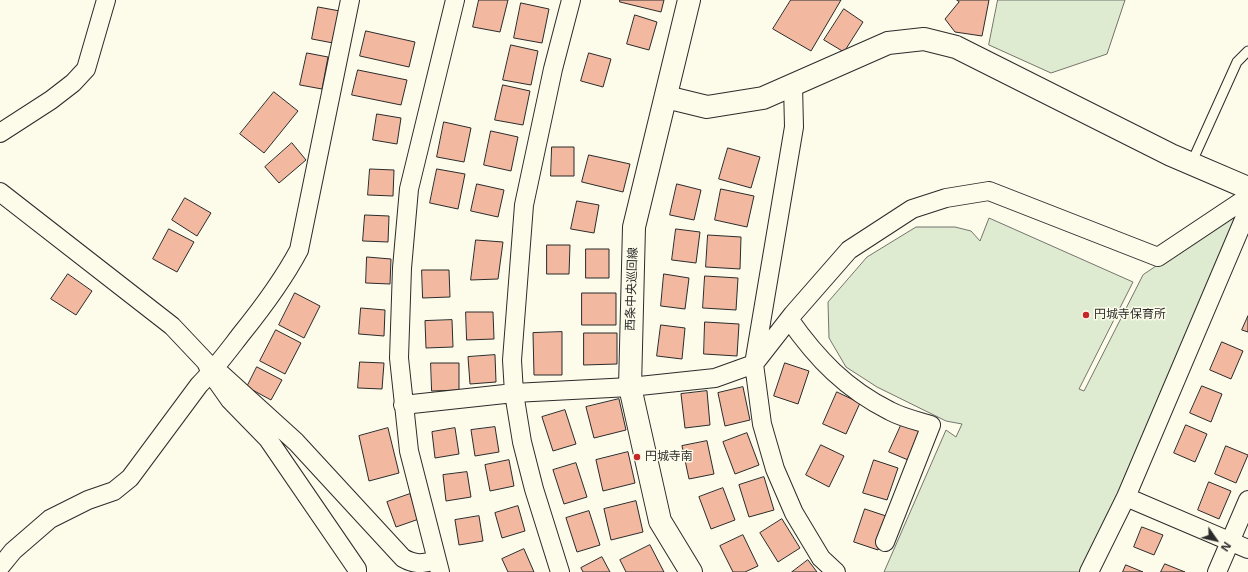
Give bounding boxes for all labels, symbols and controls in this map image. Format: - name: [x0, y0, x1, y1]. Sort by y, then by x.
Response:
- street label: 西条中央巡回線: [623, 247, 641, 331]
- place label: 円城寺保育所: [1094, 308, 1166, 322]
- marker: 円城寺保育所: [1081, 310, 1091, 320]
- place label: 円城寺南: [645, 450, 693, 464]
- marker: 円城寺南: [632, 452, 642, 462]
- north arrow: [1196, 520, 1236, 560]
- text: N: [1218, 539, 1235, 555]

